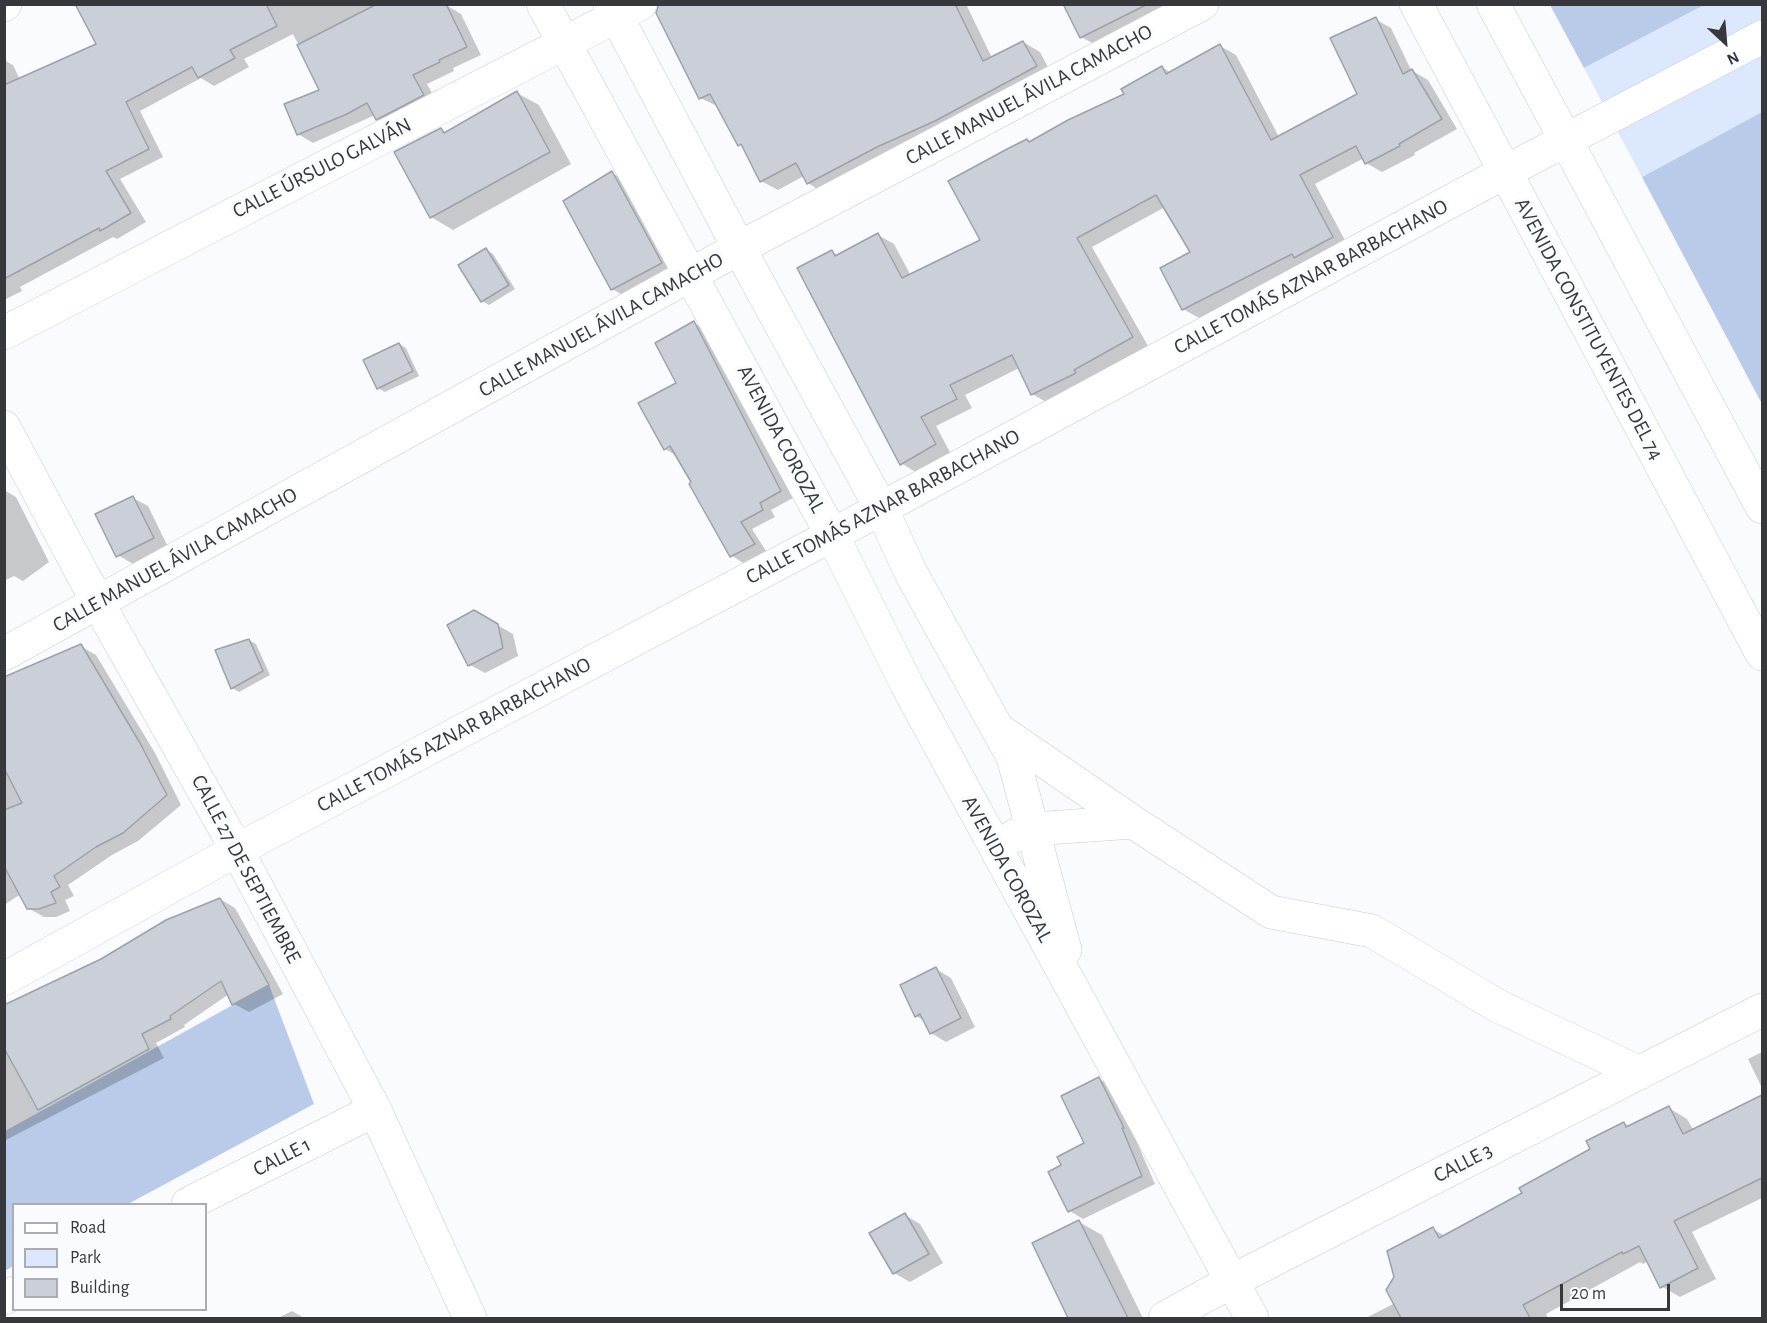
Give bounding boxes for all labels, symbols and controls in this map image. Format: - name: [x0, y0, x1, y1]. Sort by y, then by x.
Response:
- north arrow: [1695, 12, 1755, 72]
- street label: CALLE MANUEL ÁVILA CAMACHO: [901, 19, 1157, 171]
- text: N: [1724, 49, 1741, 68]
- street label: CALLE ÚRSULO GALVÁN: [228, 112, 416, 224]
- street label: CALLE TOMÁS AZNAR BARBACHANO: [1170, 194, 1452, 360]
- street label: AVENIDA CONSTITUYENTES DEL 74: [1509, 194, 1669, 464]
- street label: CALLE MANUEL ÁVILA CAMACHO: [474, 247, 728, 403]
- street label: AVENIDA COROZAL: [732, 361, 830, 517]
- street label: CALLE TOMÁS AZNAR BARBACHANO: [742, 424, 1024, 590]
- street label: CALLE MANUEL ÁVILA CAMACHO: [48, 482, 302, 638]
- street label: CALLE TOMÁS AZNAR BARBACHANO: [313, 652, 595, 818]
- street label: CALLE 27 DE SEPTIEMBRE: [186, 771, 306, 967]
- street label: AVENIDA COROZAL: [956, 791, 1058, 947]
- street label: CALLE 1: [249, 1132, 315, 1182]
- street label: CALLE 3: [1429, 1138, 1497, 1188]
- legend: [12, 1203, 207, 1311]
- text: Road: [70, 1219, 106, 1237]
- text: Park: [70, 1249, 101, 1267]
- scale bar: [1563, 1272, 1672, 1310]
- text: Building: [70, 1279, 129, 1297]
- text: 20 m: [1571, 1285, 1606, 1303]

